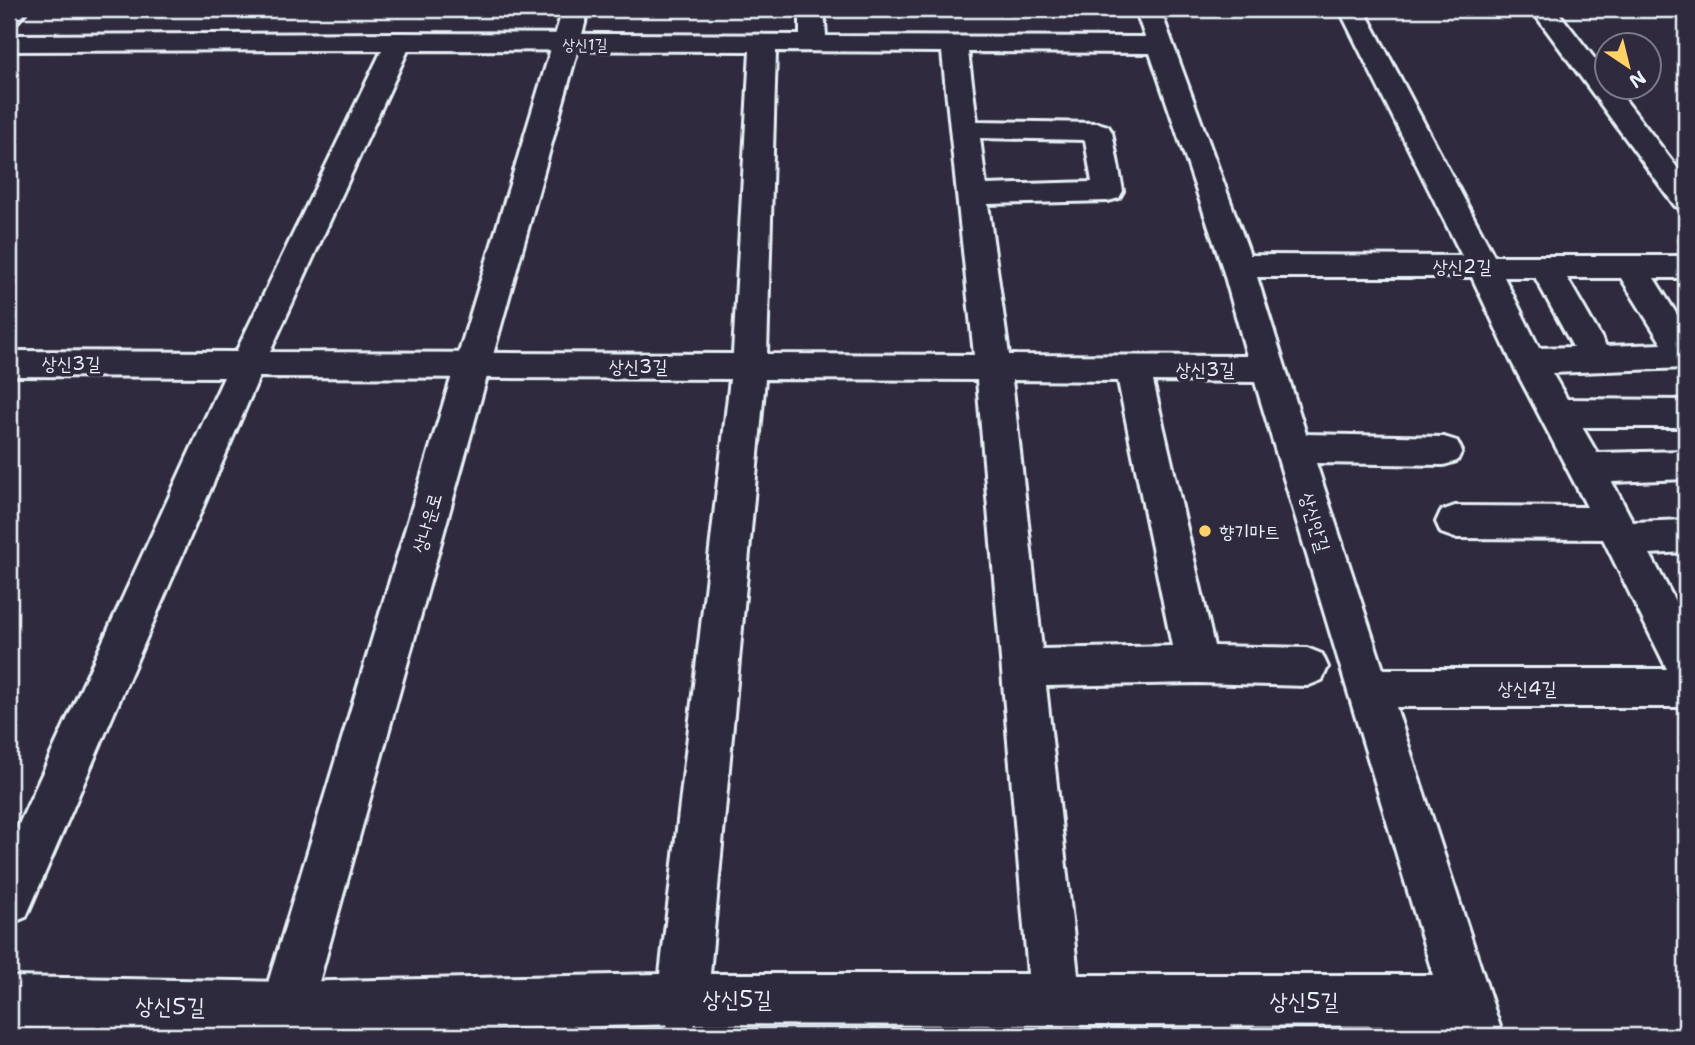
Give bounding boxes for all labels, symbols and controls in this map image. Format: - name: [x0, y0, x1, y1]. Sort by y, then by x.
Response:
- north arrow: [1594, 32, 1664, 102]
- street label: 상신1길: [562, 34, 608, 55]
- text: N: [1624, 65, 1651, 94]
- street label: 상신2길: [1432, 254, 1492, 279]
- street label: 상신3길: [41, 351, 101, 376]
- street label: 상신3길: [608, 354, 668, 379]
- street label: 상신3길: [1175, 357, 1235, 382]
- street label: 상신안길: [1294, 489, 1336, 555]
- street label: 상나운로: [407, 490, 447, 556]
- place label: 향기마트: [1219, 519, 1280, 544]
- marker: 향기마트: [1197, 523, 1213, 539]
- street label: 상신4길: [1497, 676, 1557, 701]
- street label: 상신5길: [702, 984, 772, 1014]
- street label: 상신5길: [1269, 986, 1339, 1016]
- street label: 상신5길: [135, 990, 205, 1022]

